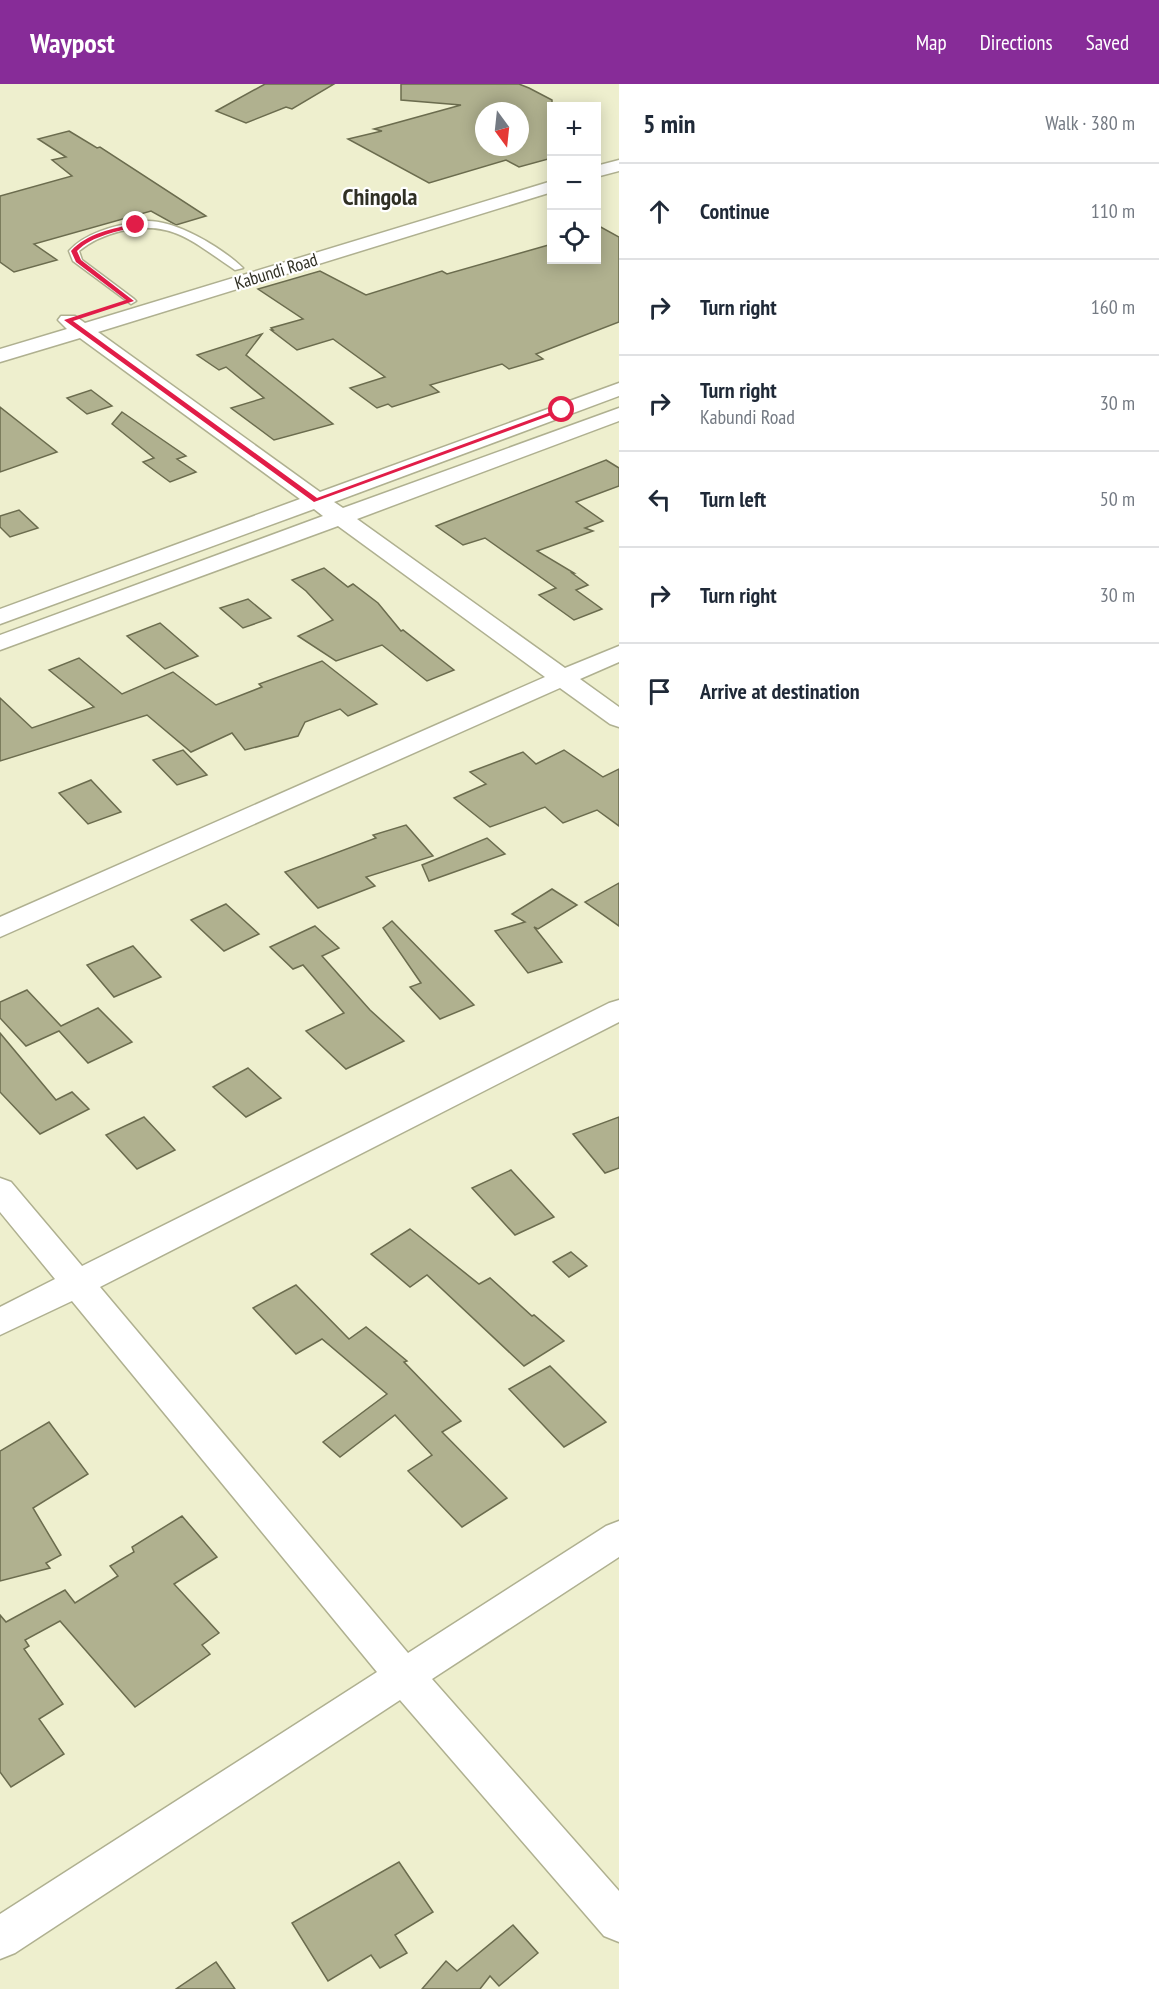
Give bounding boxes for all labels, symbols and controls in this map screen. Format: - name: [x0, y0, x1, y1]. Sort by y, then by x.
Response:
- text: Waypost: [30, 24, 115, 61]
- text: Map: [916, 29, 947, 56]
- text: Directions: [980, 29, 1053, 56]
- text: Saved: [1086, 29, 1129, 56]
- north arrow: [475, 102, 529, 156]
- map controls: [547, 102, 601, 264]
- button: +: [547, 102, 601, 156]
- text: 5 min: [643, 107, 696, 140]
- text: Walk · 380 m: [1045, 110, 1135, 136]
- button: −: [547, 156, 601, 210]
- district label: Chingola: [343, 181, 418, 212]
- icon: ahead: [643, 195, 676, 228]
- text: Continue: [700, 197, 770, 225]
- text: 110 m: [1091, 198, 1135, 224]
- button: locate: [547, 210, 601, 264]
- route end: [122, 211, 148, 237]
- street label: Kabundi Road: [232, 248, 320, 294]
- icon: right: [643, 291, 676, 324]
- text: Turn right: [700, 293, 777, 321]
- text: 160 m: [1091, 294, 1135, 320]
- text: Turn right: [700, 376, 777, 404]
- icon: right: [643, 387, 676, 420]
- text: 30 m: [1100, 390, 1135, 416]
- route start: [548, 396, 574, 422]
- text: Kabundi Road: [700, 404, 795, 430]
- icon: left: [643, 483, 676, 516]
- text: Turn left: [700, 485, 766, 513]
- text: 50 m: [1100, 486, 1135, 512]
- icon: right: [643, 579, 676, 612]
- text: Turn right: [700, 581, 777, 609]
- text: 30 m: [1100, 582, 1135, 608]
- icon: arrive: [643, 675, 676, 708]
- text: Arrive at destination: [700, 677, 860, 705]

